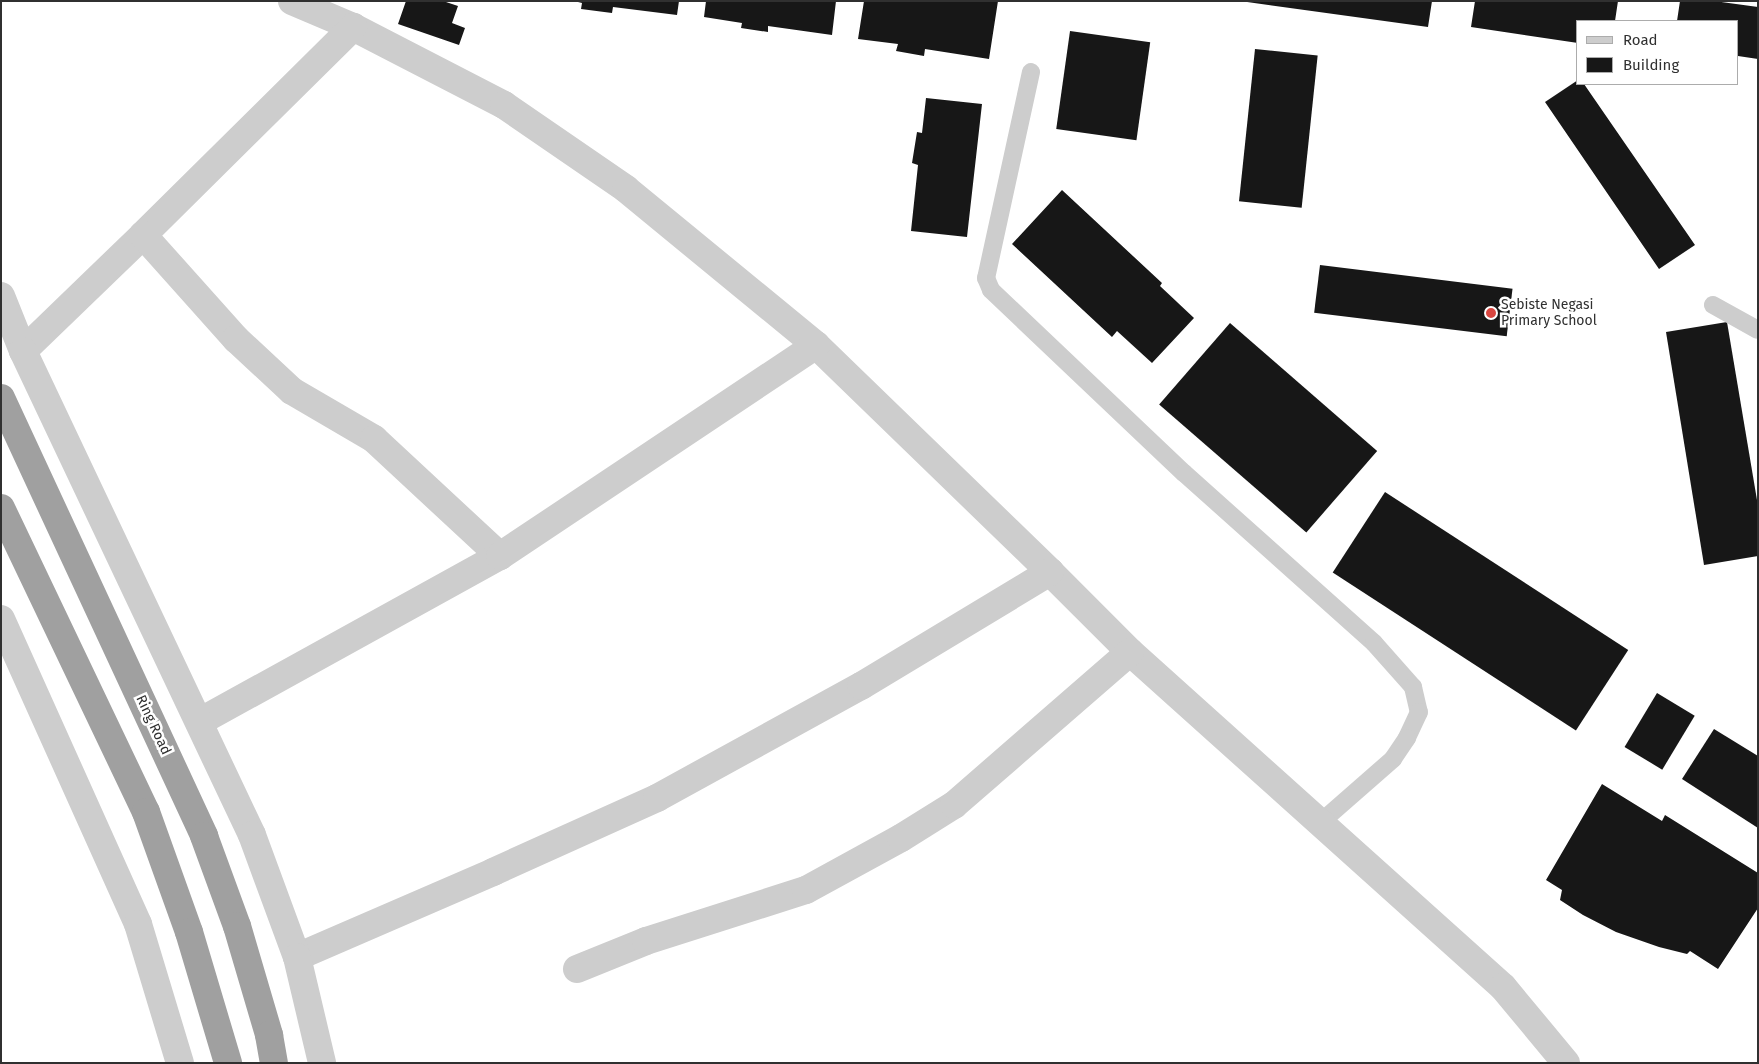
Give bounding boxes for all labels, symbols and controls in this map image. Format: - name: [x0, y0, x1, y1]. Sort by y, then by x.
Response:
- legend: [1576, 20, 1739, 85]
- text: Road: [1623, 31, 1658, 49]
- text: Building: [1623, 56, 1679, 74]
- place label: Sebiste Negasi Primary School: [1501, 297, 1597, 330]
- marker: Sebiste Negasi Primary School: [1485, 307, 1497, 319]
- street label: Ring Road: [132, 692, 174, 758]

